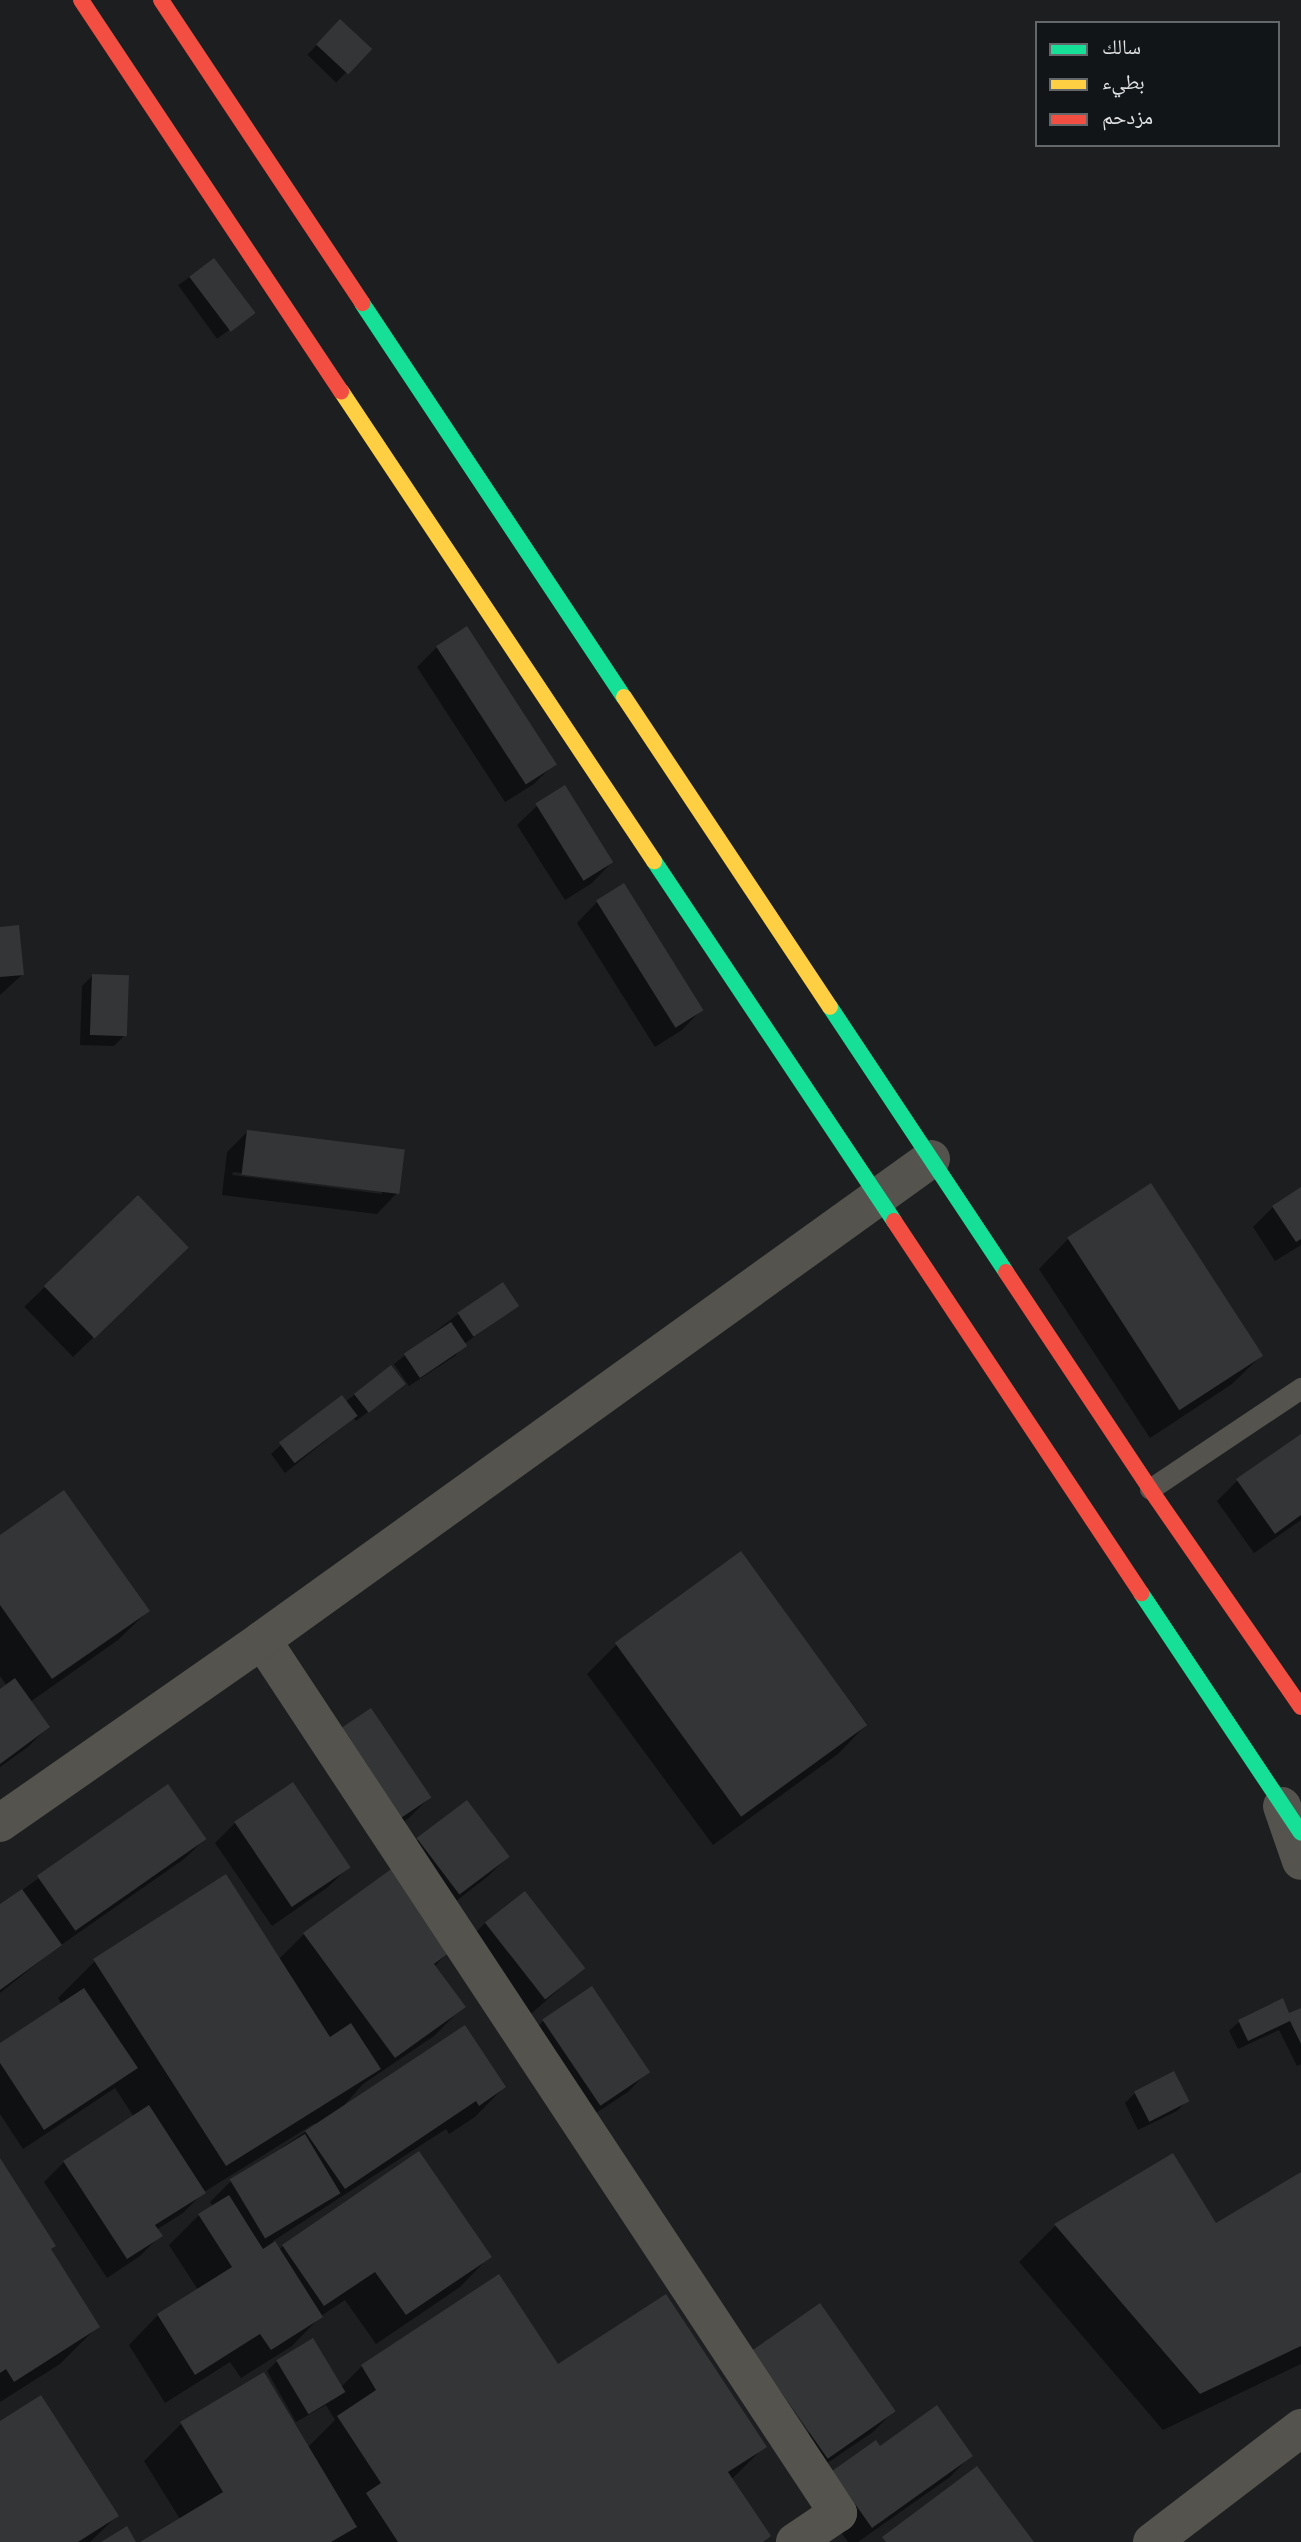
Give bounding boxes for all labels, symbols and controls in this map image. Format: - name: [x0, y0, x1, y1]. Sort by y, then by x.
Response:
- legend: [1035, 21, 1280, 147]
- text: سالك: [1102, 33, 1141, 59]
- text: بطيء: [1102, 68, 1145, 94]
- text: مزدحم: [1102, 103, 1153, 129]

